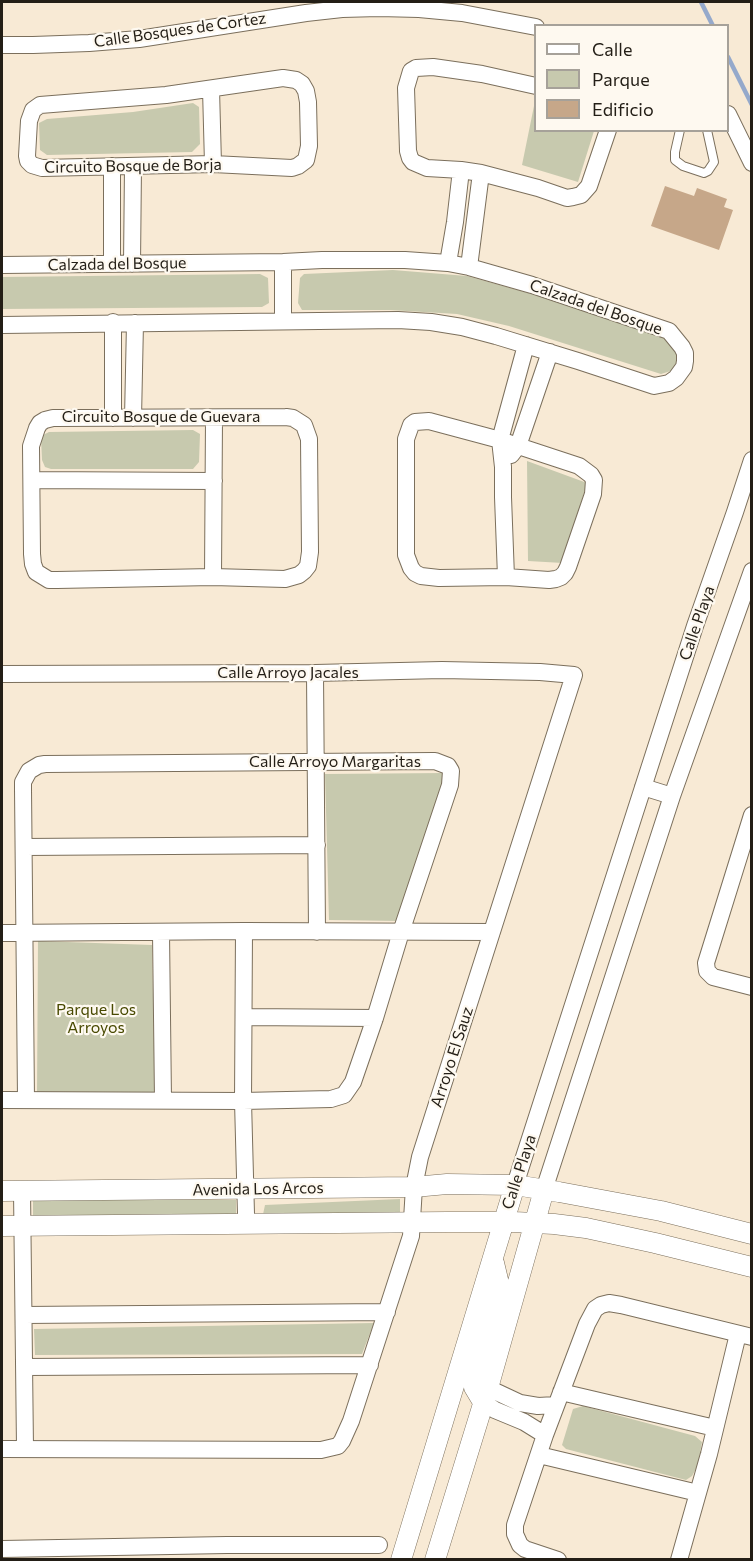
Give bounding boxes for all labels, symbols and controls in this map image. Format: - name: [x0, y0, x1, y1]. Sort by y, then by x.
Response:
- street label: Calle Bosques de Cortez: [93, 8, 267, 52]
- legend: [534, 24, 729, 132]
- text: Calle: [592, 38, 632, 60]
- text: Parque: [592, 68, 650, 90]
- text: Edificio: [592, 98, 654, 120]
- street label: Circuito Bosque de Borja: [44, 155, 222, 177]
- street label: Calzada del Bosque: [47, 253, 187, 275]
- street label: Calzada del Bosque: [527, 275, 665, 339]
- street label: Circuito Bosque de Guevara: [62, 407, 260, 427]
- street label: Calle Playa: [675, 583, 719, 663]
- street label: Calle Arroyo Jacales: [217, 663, 359, 683]
- street label: Calle Arroyo Margaritas: [249, 752, 421, 772]
- park label: Parque Los Arroyos: [56, 1000, 136, 1038]
- street label: Arroyo El Sauz: [427, 1004, 477, 1110]
- street label: Calle Playa: [498, 1132, 540, 1212]
- street label: Avenida Los Arcos: [192, 1178, 324, 1200]

